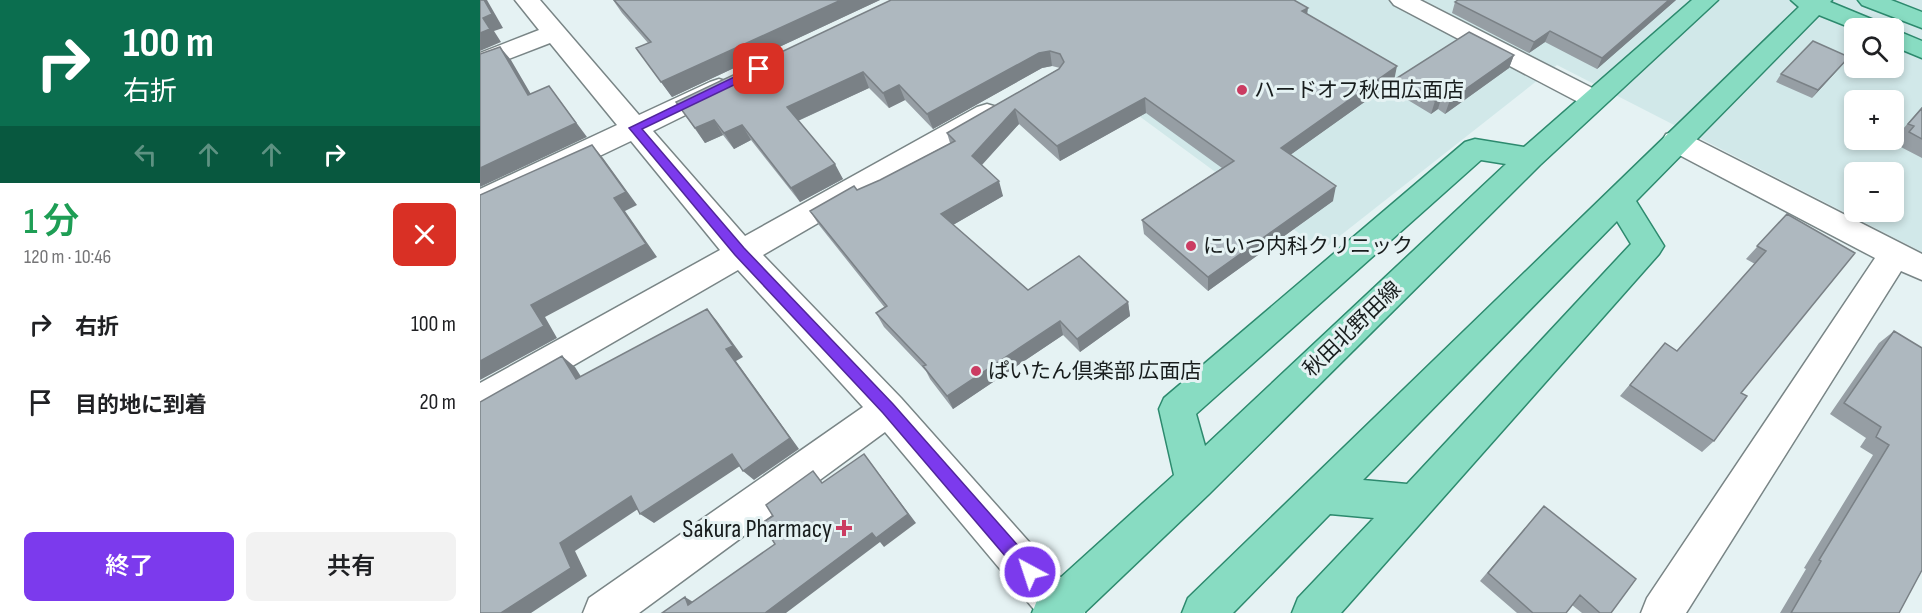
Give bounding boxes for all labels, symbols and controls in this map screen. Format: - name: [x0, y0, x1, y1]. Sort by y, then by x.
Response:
- text: 100 m: [123, 18, 214, 69]
- map controls: [1844, 18, 1904, 222]
- button: search: [1844, 18, 1904, 78]
- icon: right: [24, 24, 102, 102]
- pin: [733, 43, 784, 94]
- icon: arrive: [742, 52, 775, 85]
- text: 右折: [123, 76, 177, 108]
- place label: ハードオフ秋田広面店: [1254, 78, 1464, 103]
- marker: ハードオフ秋田広面店: [1235, 83, 1249, 97]
- button: +: [1844, 90, 1904, 150]
- icon: left: [129, 138, 162, 171]
- icon: ahead: [192, 138, 225, 171]
- icon: ahead: [255, 138, 288, 171]
- icon: right: [318, 138, 351, 171]
- button: −: [1844, 162, 1904, 222]
- text: 1 分: [24, 201, 79, 244]
- button: close: [393, 203, 456, 266]
- place label: にいつ内科クリニック: [1203, 234, 1413, 259]
- marker: にいつ内科クリニック: [1184, 239, 1198, 253]
- text: 120 m · 10:46: [24, 245, 111, 269]
- street label: 秋田北野田線: [1298, 277, 1406, 382]
- icon: right: [24, 308, 57, 341]
- text: 100 m: [411, 311, 456, 338]
- text: 右折: [75, 314, 119, 341]
- place label: ぱいたん倶楽部 広面店: [988, 359, 1201, 384]
- marker: ぱいたん倶楽部 広面店: [969, 364, 983, 378]
- icon: arrive: [24, 386, 57, 419]
- text: 20 m: [420, 389, 456, 416]
- text: 目的地に到着: [75, 392, 207, 419]
- place label: Sakura Pharmacy: [682, 514, 832, 545]
- marker: Sakura Pharmacy: [837, 521, 851, 535]
- button: 終了: [24, 532, 234, 601]
- button: 共有: [246, 532, 456, 601]
- position arrow: [998, 540, 1062, 604]

